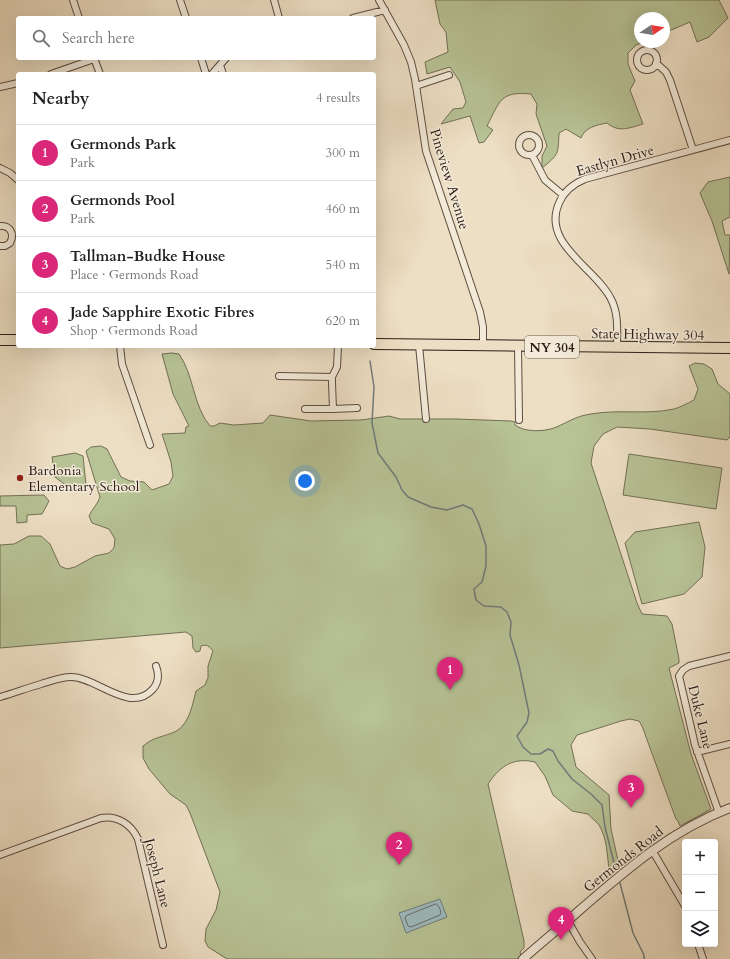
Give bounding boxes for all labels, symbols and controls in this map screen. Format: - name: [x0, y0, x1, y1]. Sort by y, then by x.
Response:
- north arrow: [634, 12, 670, 48]
- search box: [16, 16, 376, 60]
- icon: search: [30, 27, 52, 49]
- text: Search here: [62, 28, 135, 48]
- text: Nearby: [32, 87, 89, 110]
- text: 4 results: [316, 89, 360, 107]
- street label: Pineview Avenue: [425, 126, 474, 232]
- text: Germonds Park: [70, 134, 176, 154]
- street label: Eastlyn Drive: [574, 140, 656, 181]
- text: 1: [42, 144, 48, 162]
- text: 300 m: [326, 144, 360, 162]
- text: Park: [70, 154, 95, 172]
- text: Germonds Pool: [70, 190, 175, 210]
- text: 2: [42, 200, 48, 218]
- text: 460 m: [326, 200, 360, 218]
- text: Park: [70, 210, 95, 228]
- text: Tallman-Budke House: [70, 246, 226, 266]
- text: 3: [42, 256, 48, 274]
- text: 540 m: [326, 256, 360, 274]
- text: Place · Germonds Road: [70, 266, 198, 284]
- text: Jade Sapphire Exotic Fibres: [70, 302, 254, 322]
- text: 4: [42, 312, 48, 330]
- text: 620 m: [326, 312, 360, 330]
- text: Shop · Germonds Road: [70, 322, 198, 340]
- street label: State Highway 304: [591, 324, 705, 345]
- road number: NY 304: [525, 336, 579, 358]
- place label: Bardonia Elementary School: [28, 461, 140, 496]
- your location: [295, 471, 315, 491]
- marker: Bardonia Elementary School: [15, 473, 25, 483]
- pin: 1: [437, 657, 463, 690]
- street label: Duke Lane: [683, 683, 718, 751]
- pin: 3: [618, 775, 644, 808]
- street label: Germonds Road: [579, 822, 668, 897]
- pin: 2: [386, 832, 412, 865]
- street label: Joseph Lane: [139, 834, 175, 910]
- map controls: [682, 839, 718, 947]
- button: +: [682, 839, 718, 875]
- button: −: [682, 875, 718, 911]
- pin: 4: [548, 907, 574, 940]
- button: layers: [682, 911, 718, 947]

